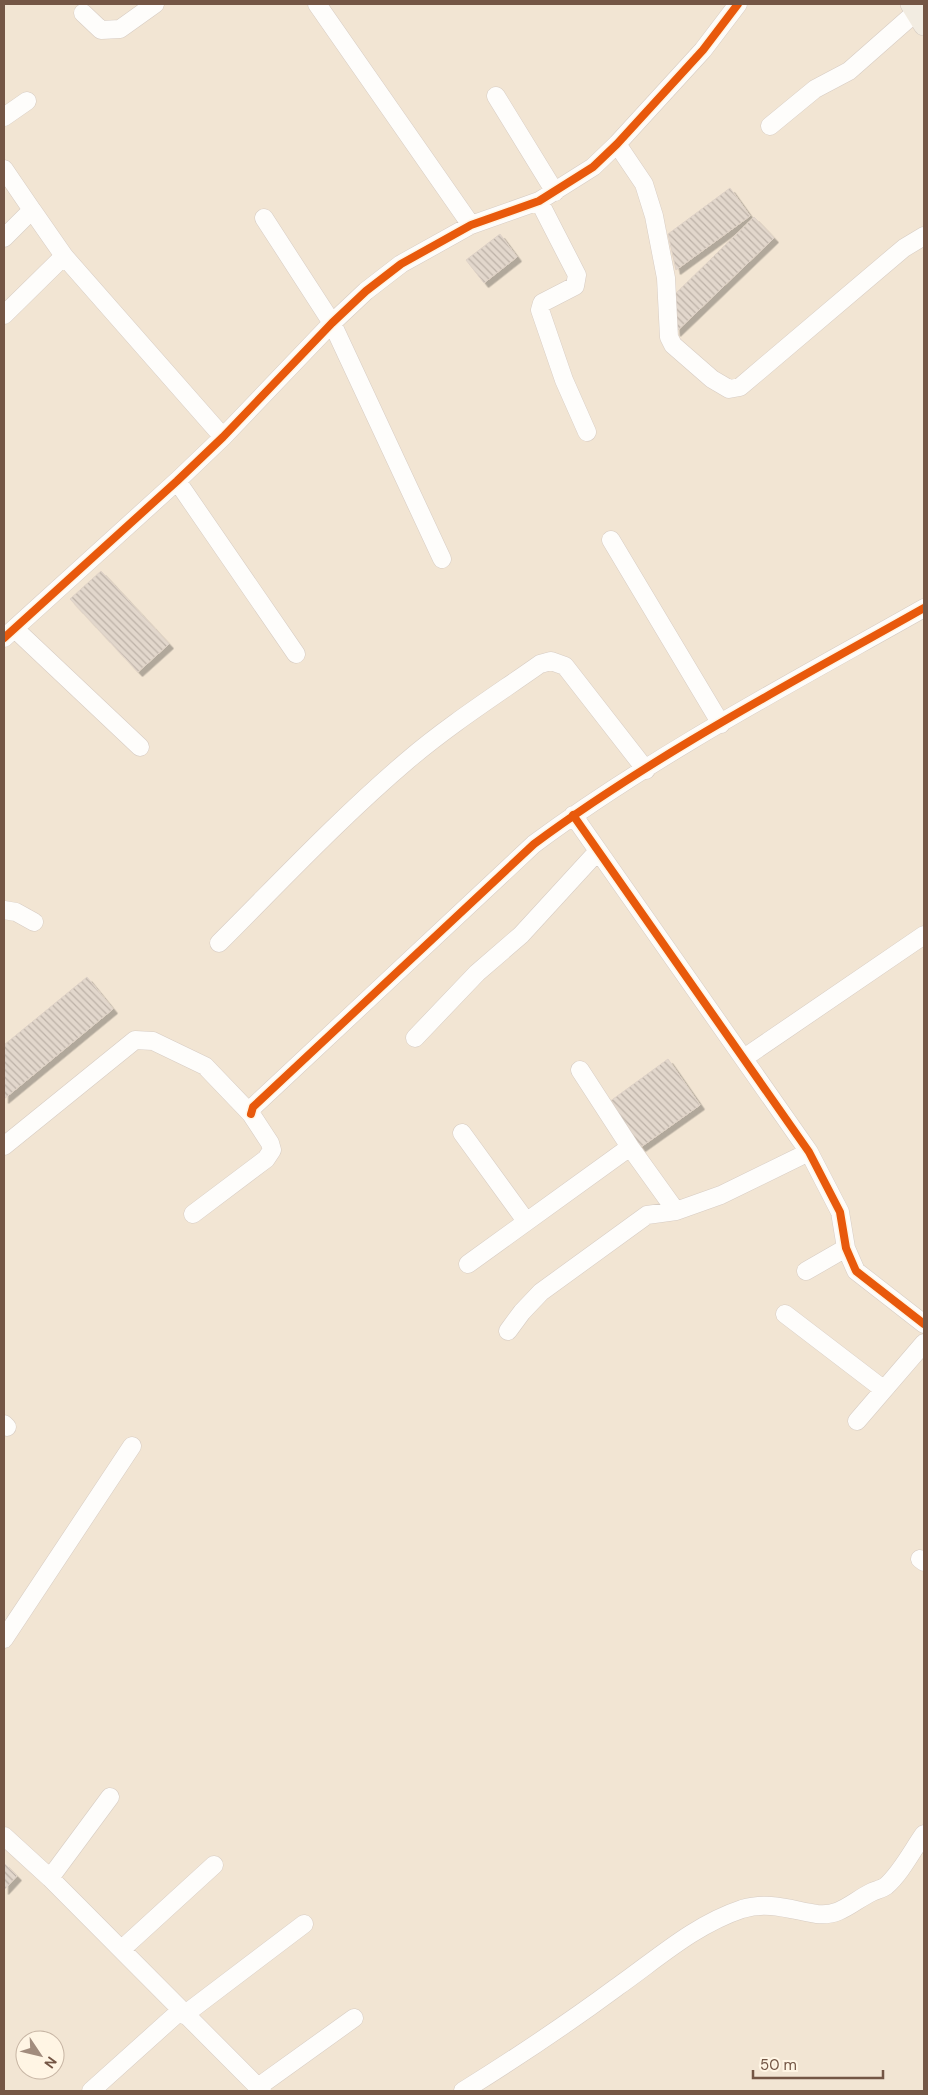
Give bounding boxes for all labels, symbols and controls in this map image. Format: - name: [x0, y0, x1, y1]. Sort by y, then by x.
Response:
- north arrow: [15, 2030, 65, 2080]
- scale bar: [753, 2048, 883, 2080]
- text: N: [40, 2053, 61, 2072]
- text: 50 m: [760, 2055, 797, 2075]

